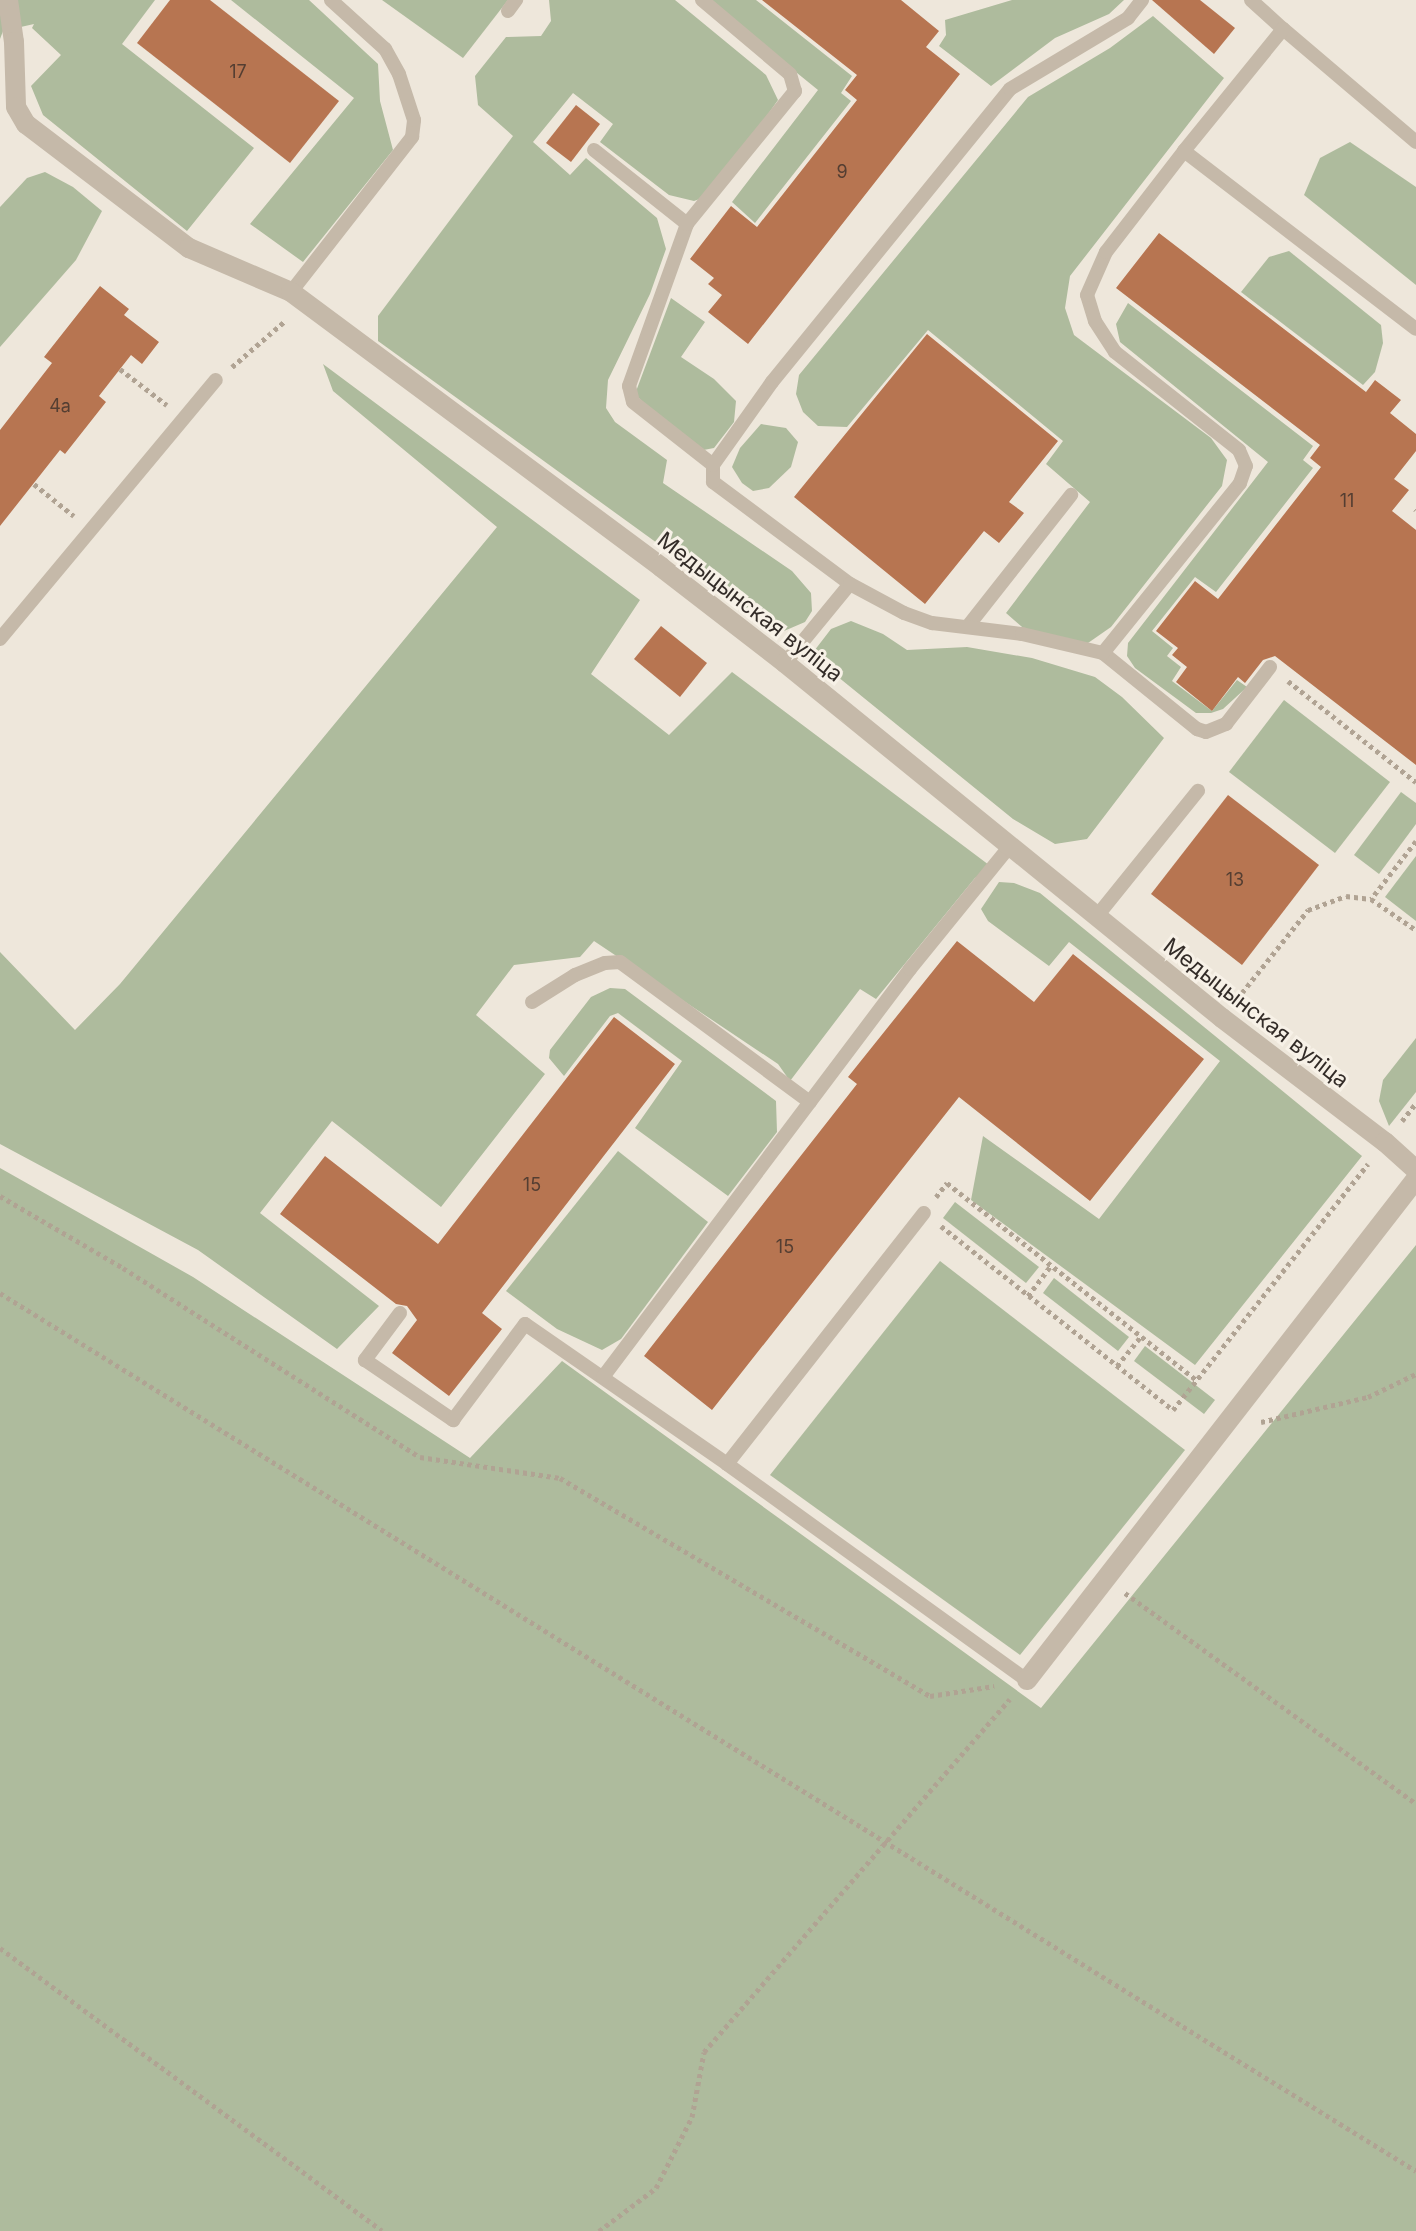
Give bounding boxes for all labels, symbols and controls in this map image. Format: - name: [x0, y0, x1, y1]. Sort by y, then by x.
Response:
- house number: 17: [229, 61, 247, 83]
- house number: 9: [836, 161, 848, 183]
- house number: 4а: [49, 395, 71, 417]
- house number: 11: [1340, 490, 1354, 512]
- street label: Медыцынская вуліца: [652, 527, 848, 687]
- house number: 13: [1226, 869, 1244, 891]
- street label: Медыцынская вуліца: [1158, 933, 1354, 1093]
- house number: 15: [523, 1174, 541, 1196]
- house number: 15: [776, 1236, 794, 1258]

